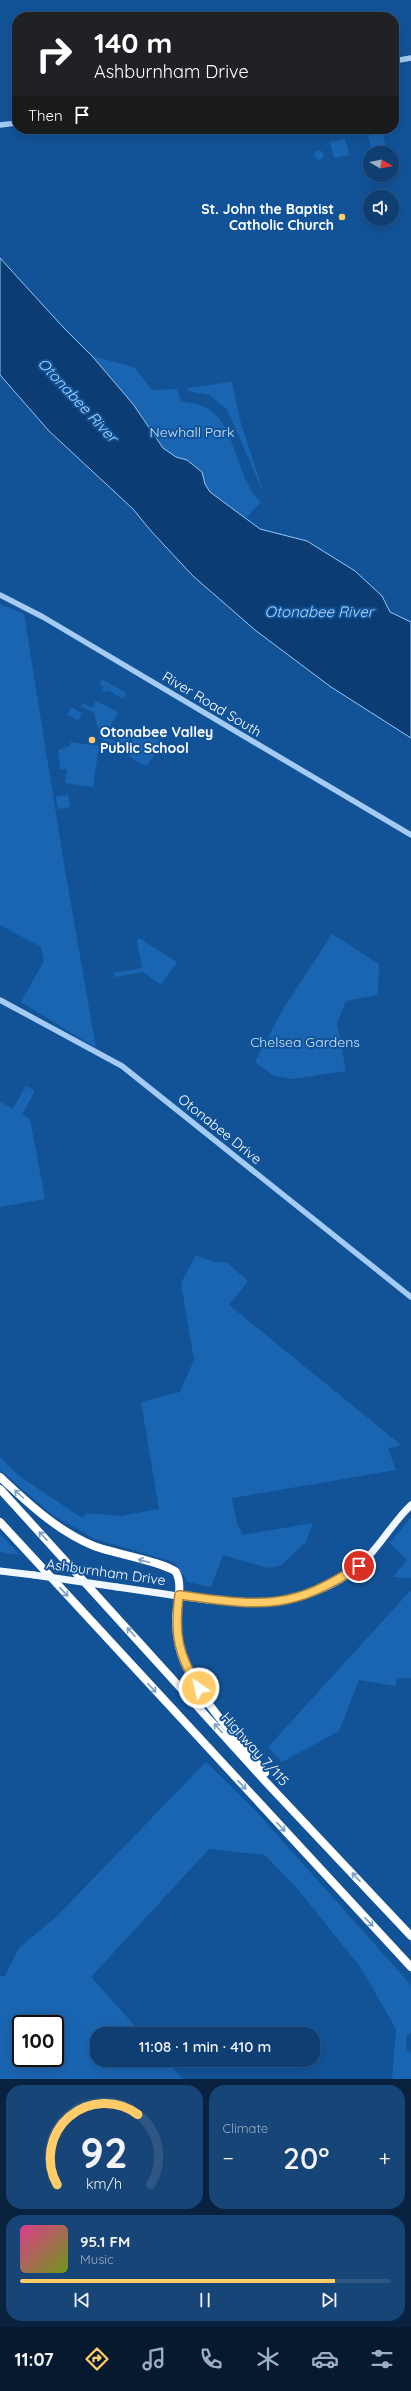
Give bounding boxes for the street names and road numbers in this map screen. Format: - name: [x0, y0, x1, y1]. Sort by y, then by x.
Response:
- street label: River Road South: [159, 667, 265, 741]
- street label: Otonabee Drive: [175, 1090, 265, 1168]
- street label: Ashburnham Drive: [45, 1555, 167, 1589]
- street label: Highway 7/115: [217, 1708, 293, 1790]

